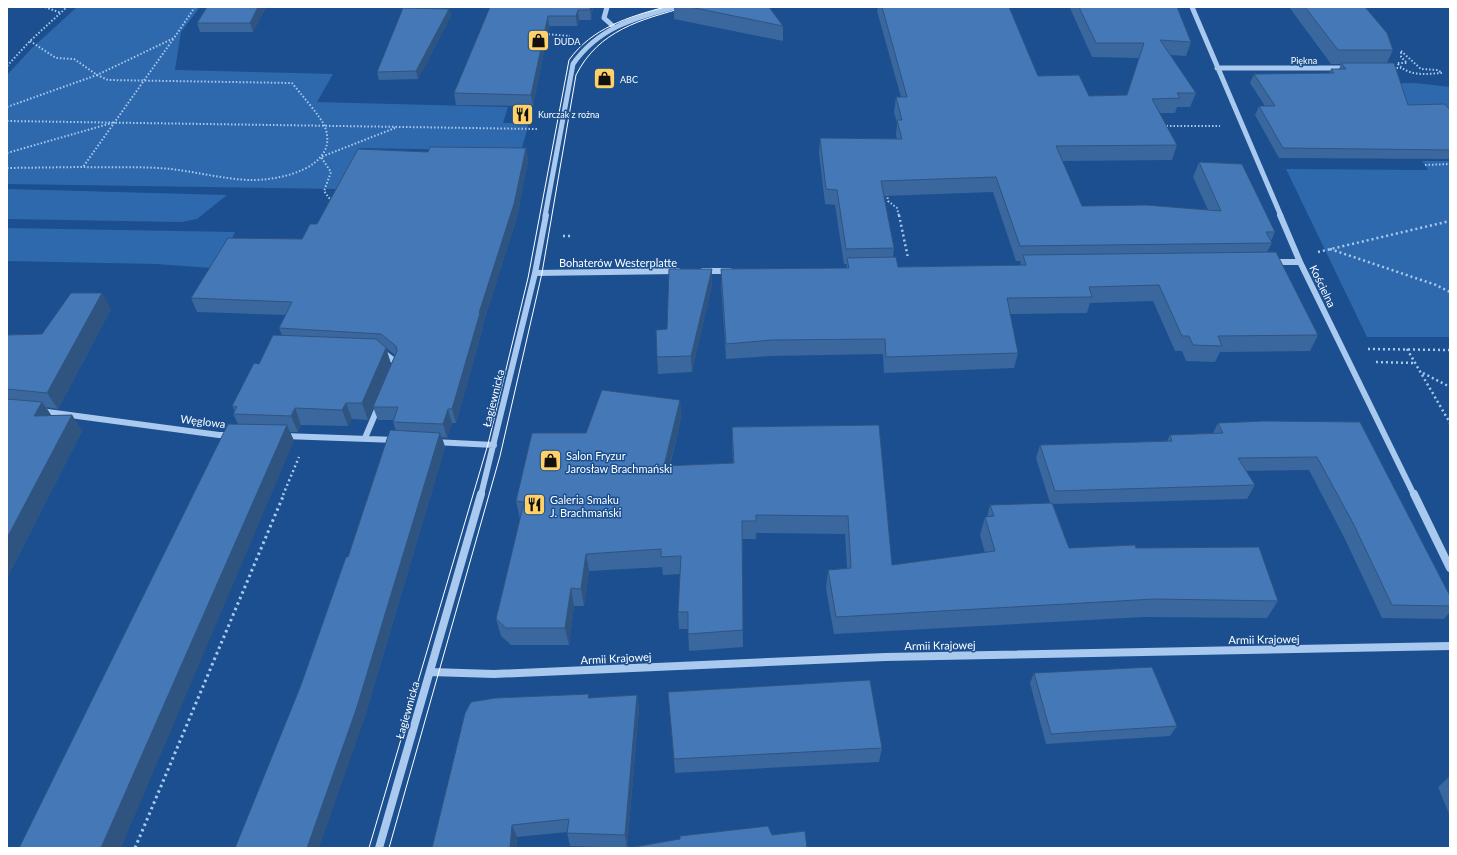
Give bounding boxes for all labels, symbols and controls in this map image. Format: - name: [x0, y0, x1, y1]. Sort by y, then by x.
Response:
- shop icon: DUDA: [525, 28, 551, 54]
- place label: DUDA: [554, 36, 581, 47]
- street label: Piękna: [1291, 55, 1317, 66]
- shop icon: ABC: [592, 66, 618, 92]
- place label: ABC: [620, 74, 638, 85]
- restaurant icon: Kurczak z rożna: [509, 101, 535, 127]
- place label: Kurczak z rożna: [538, 109, 600, 120]
- street label: Bohaterów Westerplatte: [559, 256, 677, 269]
- street label: Kościelna: [1307, 263, 1339, 309]
- street label: Łagiewnicka: [480, 368, 506, 428]
- street label: Węglowa: [180, 412, 226, 430]
- shop icon: Salon Fryzur Jarosław Brachmański: [537, 448, 563, 474]
- place label: Salon Fryzur Jarosław Brachmański: [566, 449, 673, 475]
- restaurant icon: Galeria Smaku J. Brachmański: [522, 492, 548, 518]
- place label: Galeria Smaku J. Brachmański: [550, 493, 622, 519]
- street label: Armii Krajowej: [1228, 632, 1300, 646]
- street label: Armii Krajowej: [904, 638, 976, 652]
- street label: Armii Krajowej: [580, 650, 652, 666]
- street label: Łagiewnicka: [393, 680, 421, 740]

